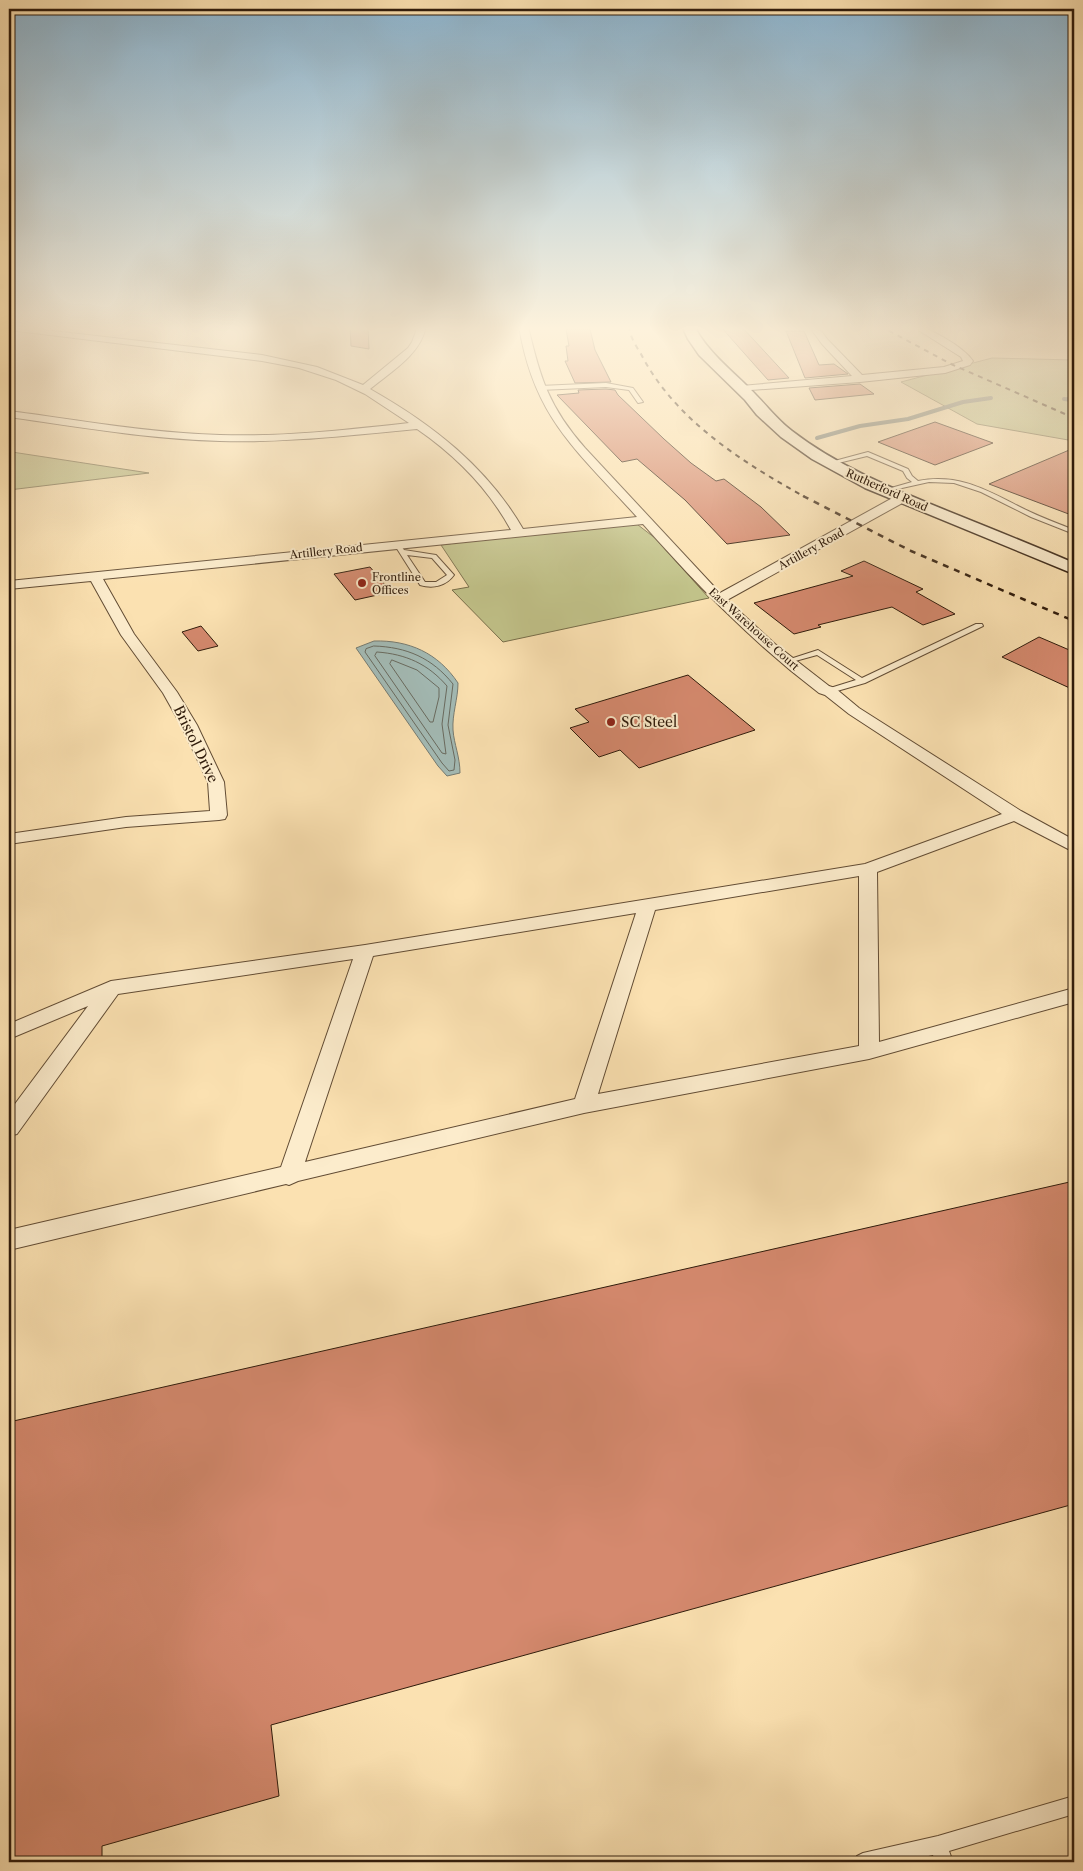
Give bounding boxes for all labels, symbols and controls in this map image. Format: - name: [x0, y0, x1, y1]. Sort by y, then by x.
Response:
- street label: Rutherford Road: [844, 466, 930, 514]
- street label: Artillery Road: [775, 525, 847, 573]
- street label: Artillery Road: [288, 540, 363, 562]
- place label: Frontline Offices: [372, 570, 421, 597]
- marker: Frontline Offices: [356, 577, 368, 589]
- street label: East Warehouse Court: [706, 585, 802, 673]
- street label: Bristol Drive: [170, 702, 223, 786]
- place label: SC Steel: [621, 713, 677, 731]
- marker: SC Steel: [605, 716, 617, 728]

